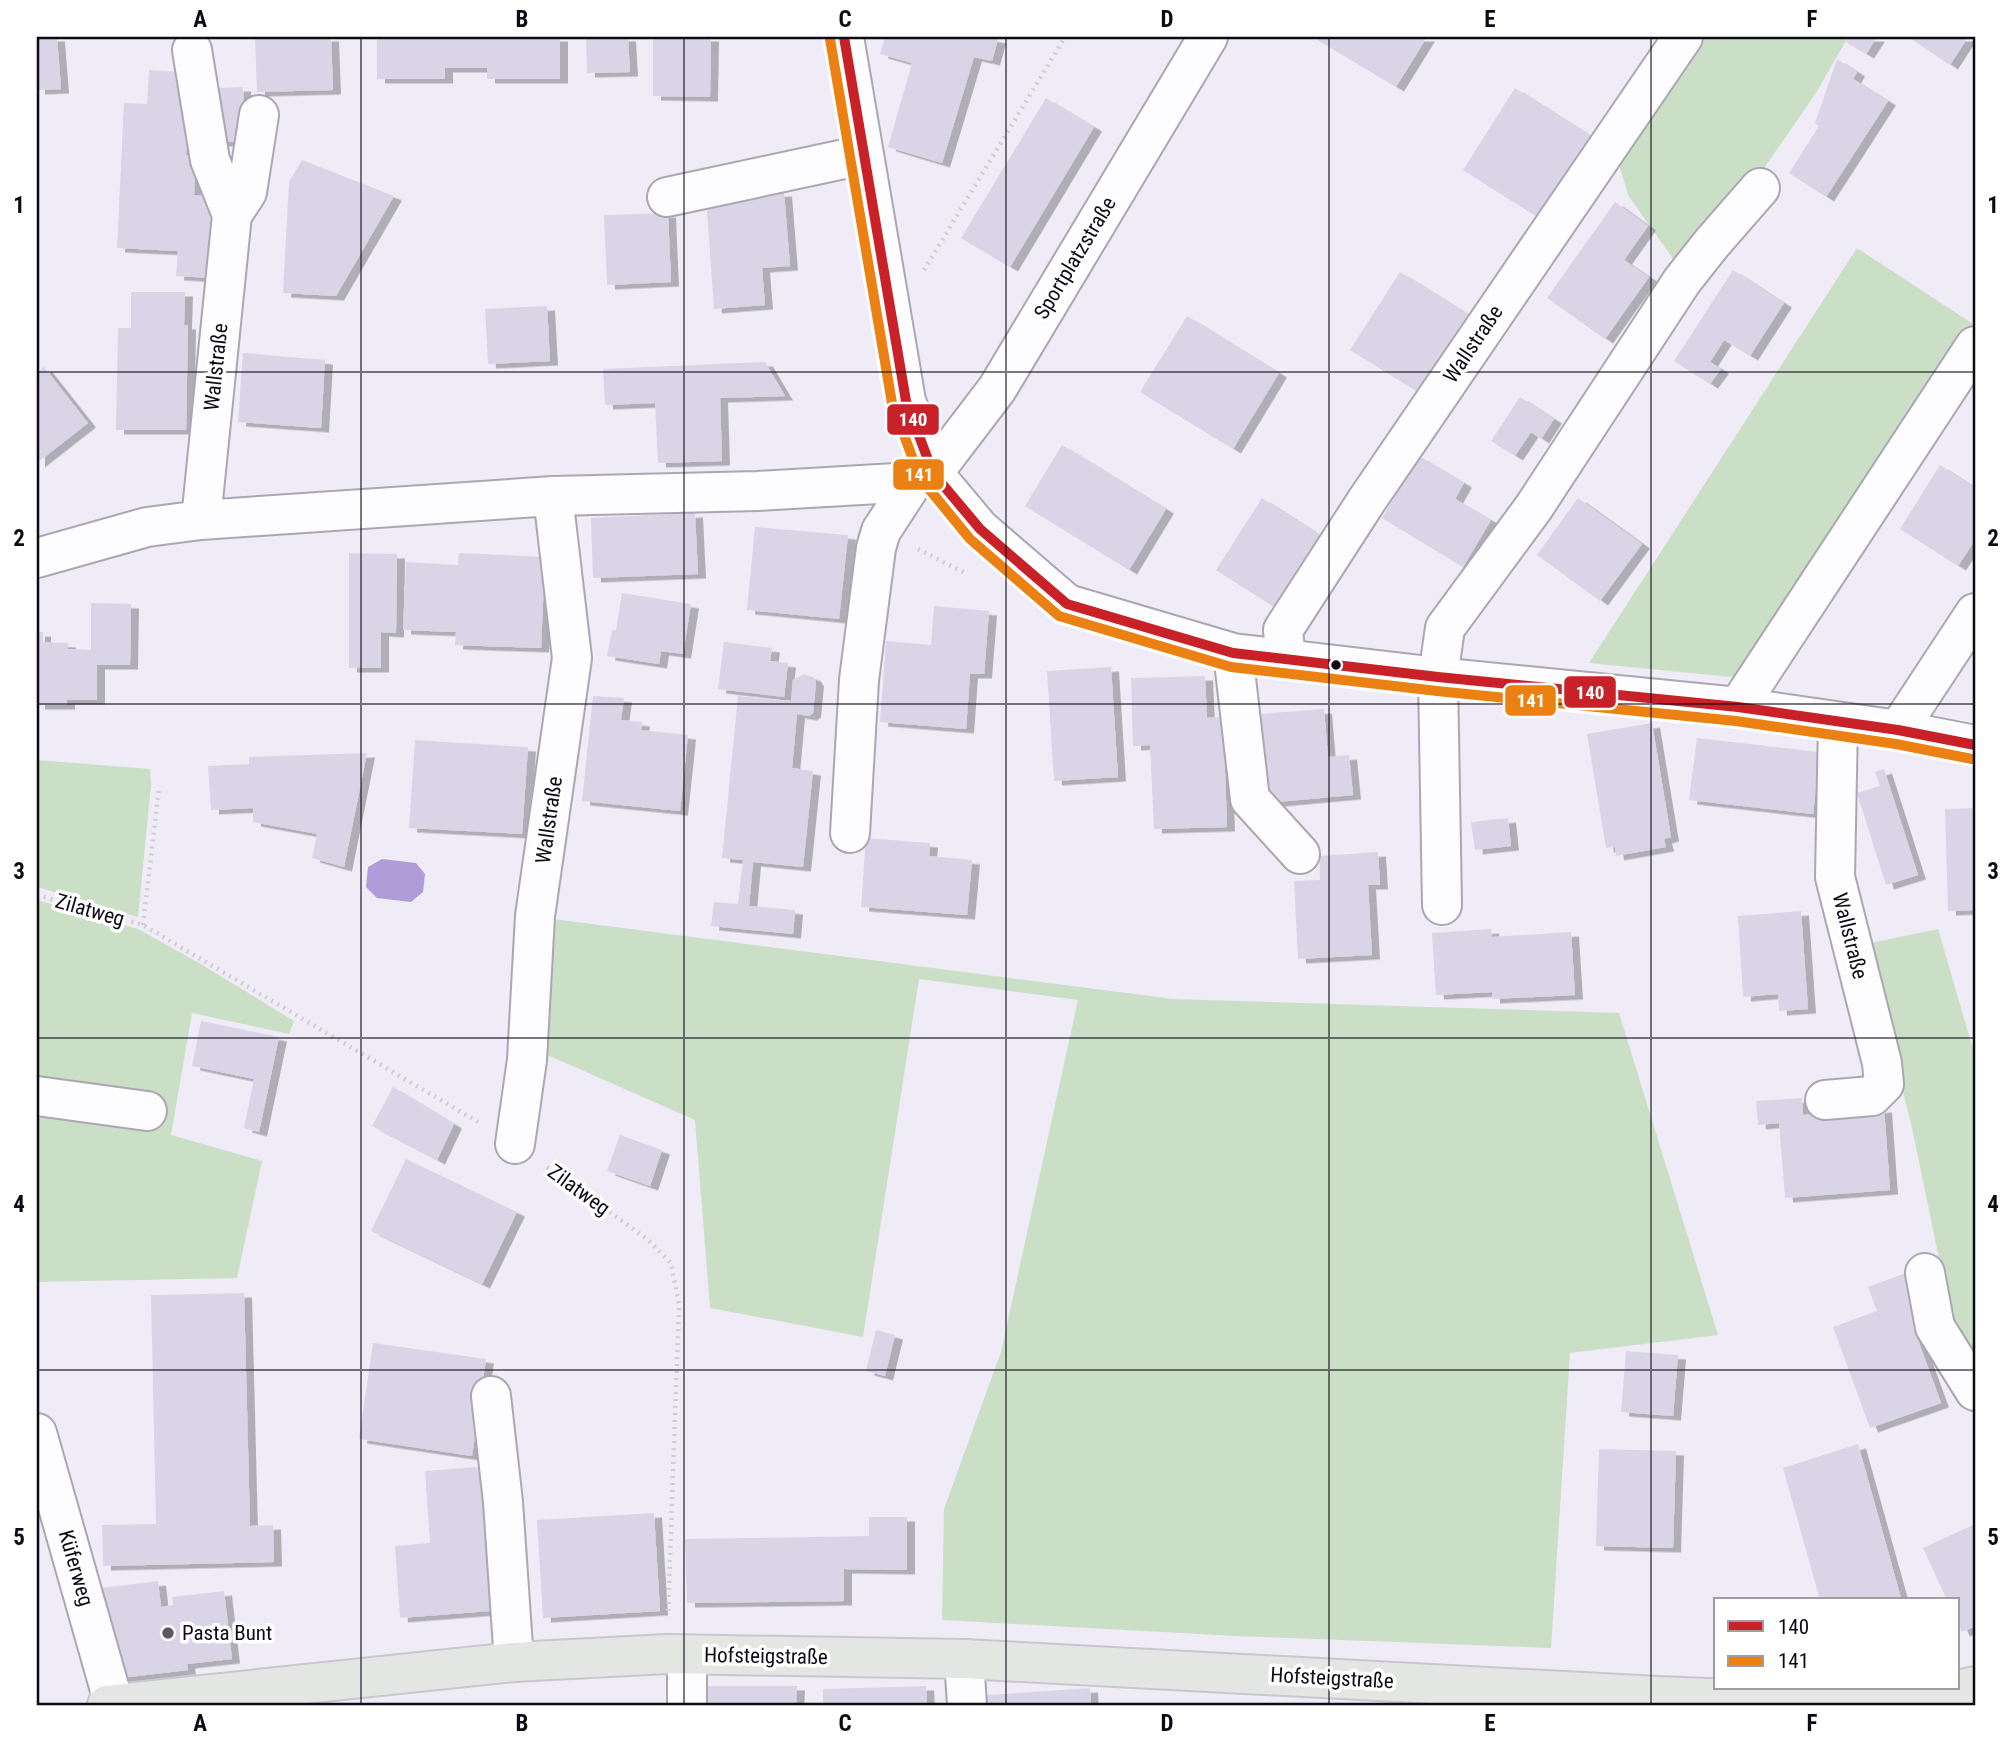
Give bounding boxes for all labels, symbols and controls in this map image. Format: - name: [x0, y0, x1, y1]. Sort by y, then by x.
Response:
- text: A: [193, 6, 207, 33]
- text: B: [516, 6, 528, 33]
- text: C: [838, 6, 852, 33]
- text: D: [1161, 6, 1174, 33]
- text: E: [1484, 6, 1496, 33]
- text: F: [1807, 6, 1818, 33]
- text: 1: [13, 192, 25, 219]
- street label: Sportplatzstraße: [1029, 192, 1121, 323]
- text: 1: [1987, 192, 1999, 219]
- street label: Wallstraße: [1438, 301, 1508, 387]
- street label: Wallstraße: [199, 322, 233, 412]
- line badge: 140: [886, 403, 940, 436]
- text: 140: [899, 408, 927, 431]
- line badge: 141: [892, 458, 945, 491]
- text: 141: [905, 463, 933, 486]
- text: 2: [13, 525, 25, 552]
- text: 2: [1987, 525, 1999, 552]
- unlabelled marker: [1329, 658, 1343, 672]
- line badge: 140: [1563, 675, 1617, 709]
- text: 140: [1576, 681, 1604, 704]
- line badge: 141: [1504, 684, 1557, 717]
- text: 141: [1517, 689, 1545, 712]
- street label: Wallstraße: [531, 775, 567, 865]
- text: 3: [13, 858, 25, 885]
- text: 3: [1987, 858, 1999, 885]
- street label: Zilatweg: [53, 889, 127, 931]
- street label: Wallstraße: [1828, 890, 1872, 982]
- street label: Zilatweg: [543, 1159, 615, 1221]
- text: 4: [13, 1191, 25, 1218]
- text: 4: [1987, 1191, 1999, 1218]
- text: 5: [13, 1524, 25, 1551]
- text: 5: [1987, 1524, 1999, 1551]
- street label: Küferweg: [54, 1527, 98, 1609]
- legend: [1714, 1598, 1960, 1690]
- text: 140: [1778, 1615, 1809, 1639]
- place label: Pasta Bunt: [182, 1621, 272, 1645]
- marker: Pasta Bunt: [160, 1625, 176, 1641]
- street label: Hofsteigstraße: [704, 1643, 828, 1669]
- text: 141: [1778, 1649, 1809, 1673]
- street label: Hofsteigstraße: [1270, 1663, 1395, 1693]
- text: A: [193, 1710, 207, 1737]
- text: B: [516, 1710, 528, 1737]
- text: C: [838, 1710, 852, 1737]
- text: D: [1161, 1710, 1174, 1737]
- text: E: [1484, 1710, 1496, 1737]
- text: F: [1807, 1710, 1818, 1737]

